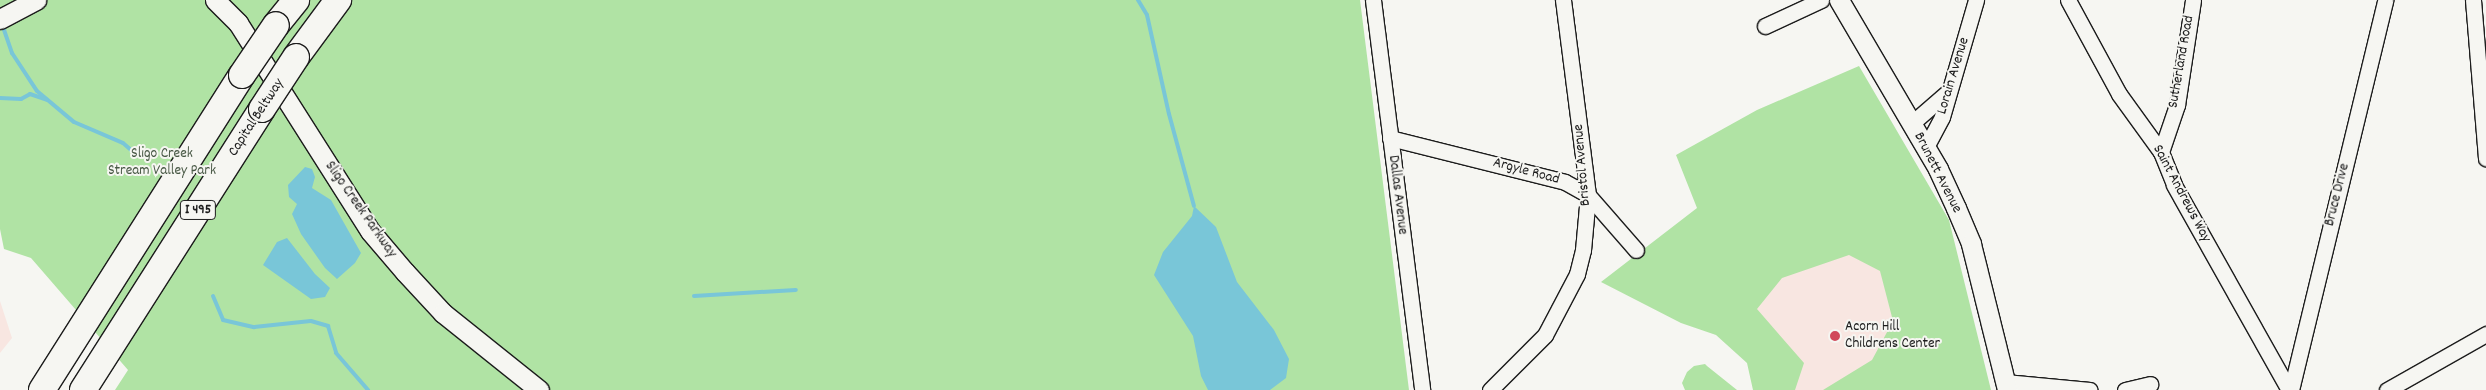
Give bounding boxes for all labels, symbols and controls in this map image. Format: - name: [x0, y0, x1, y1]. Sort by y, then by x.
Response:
- street label: Sutherland Road: [2165, 14, 2199, 110]
- street label: Lorain Avenue: [1934, 35, 1974, 117]
- street label: Capital Beltway: [225, 76, 289, 160]
- street label: Bristol Avenue: [1570, 123, 1596, 207]
- street label: Brunett Avenue: [1909, 130, 1965, 216]
- street label: Saint Andrews Way: [2148, 142, 2214, 246]
- park label: Sligo Creek Stream Valley Park: [108, 145, 216, 180]
- street label: Dallas Avenue: [1383, 154, 1411, 236]
- street label: Argyle Road: [1491, 154, 1561, 190]
- street label: Sligo Creek Parkway: [320, 158, 400, 262]
- street label: Bruce Drive: [2322, 162, 2354, 228]
- road number: I 495: [179, 198, 217, 222]
- place label: Acorn Hill Childrens Center: [1845, 318, 1940, 353]
- marker: Acorn Hill Childrens Center: [1829, 330, 1841, 342]

